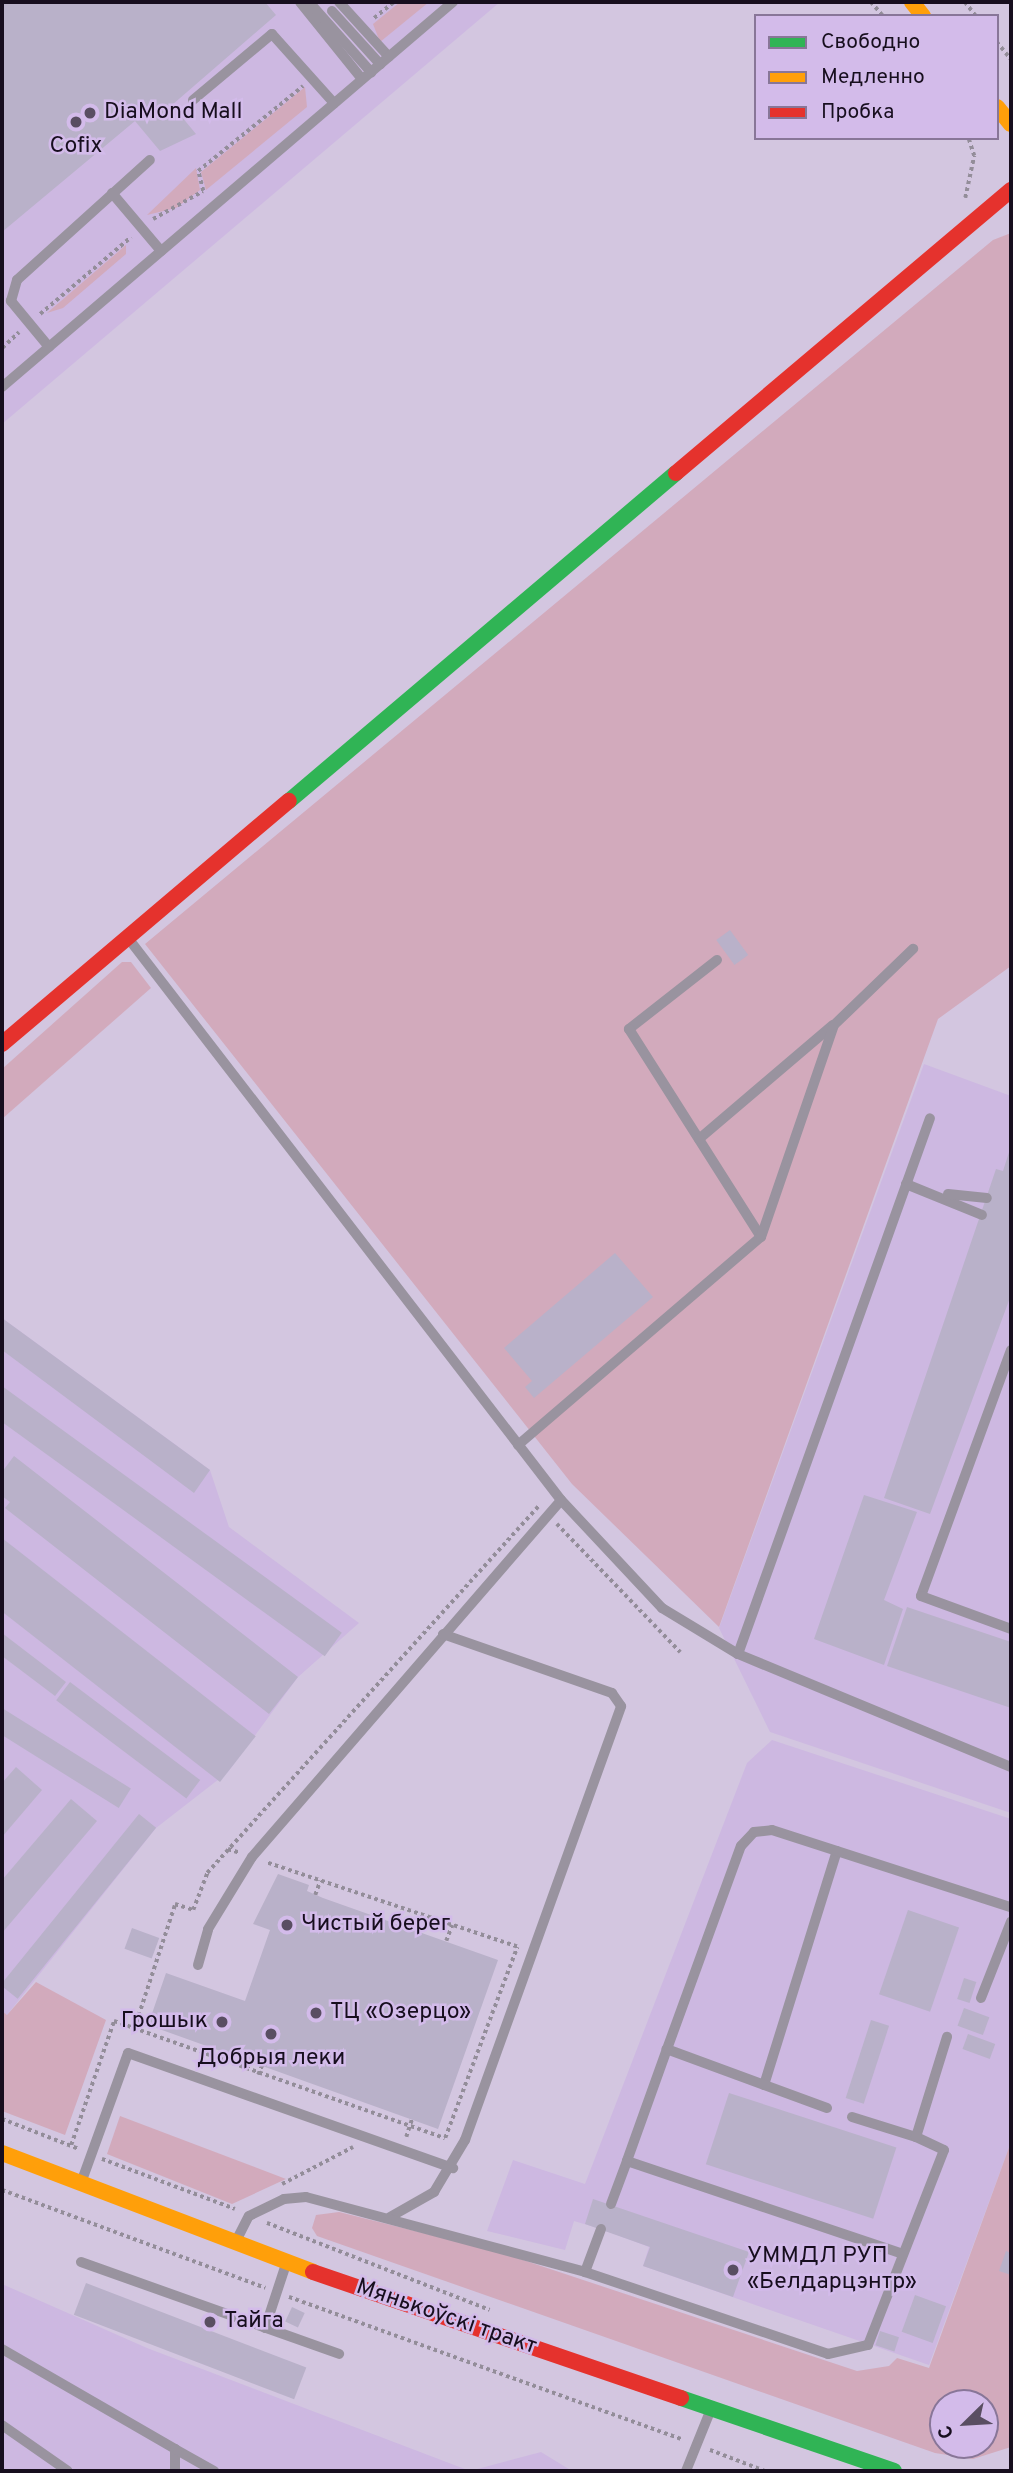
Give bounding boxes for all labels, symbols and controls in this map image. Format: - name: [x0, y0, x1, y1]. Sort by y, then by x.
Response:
- legend: [754, 14, 999, 140]
- text: Свободно: [821, 29, 920, 56]
- text: Медленно: [821, 64, 925, 91]
- place label: DiaMond Mall: [104, 99, 242, 127]
- text: Пробка: [821, 99, 894, 126]
- marker: DiaMond Mall: [82, 105, 98, 121]
- marker: Cofix: [68, 114, 84, 130]
- place label: Cofix: [49, 133, 103, 161]
- place label: Чистый берег: [301, 1911, 451, 1939]
- marker: Чистый берег: [279, 1917, 295, 1933]
- place label: ТЦ «Озерцо»: [330, 1999, 471, 2027]
- marker: ТЦ «Озерцо»: [308, 2005, 324, 2021]
- place label: Грошык: [121, 2008, 208, 2036]
- marker: Грошык: [214, 2014, 230, 2030]
- marker: Добрыя леки: [263, 2026, 279, 2042]
- place label: Добрыя леки: [197, 2045, 345, 2073]
- place label: УММДЛ РУП «Белдарцэнтр»: [747, 2243, 917, 2297]
- marker: УММДЛ РУП «Белдарцэнтр»: [725, 2262, 741, 2278]
- street label: Мянькоўскі тракт: [352, 2274, 540, 2362]
- place label: Тайга: [224, 2308, 284, 2336]
- marker: Тайга: [202, 2314, 218, 2330]
- north arrow: [929, 2389, 999, 2459]
- text: С: [933, 2421, 960, 2442]

